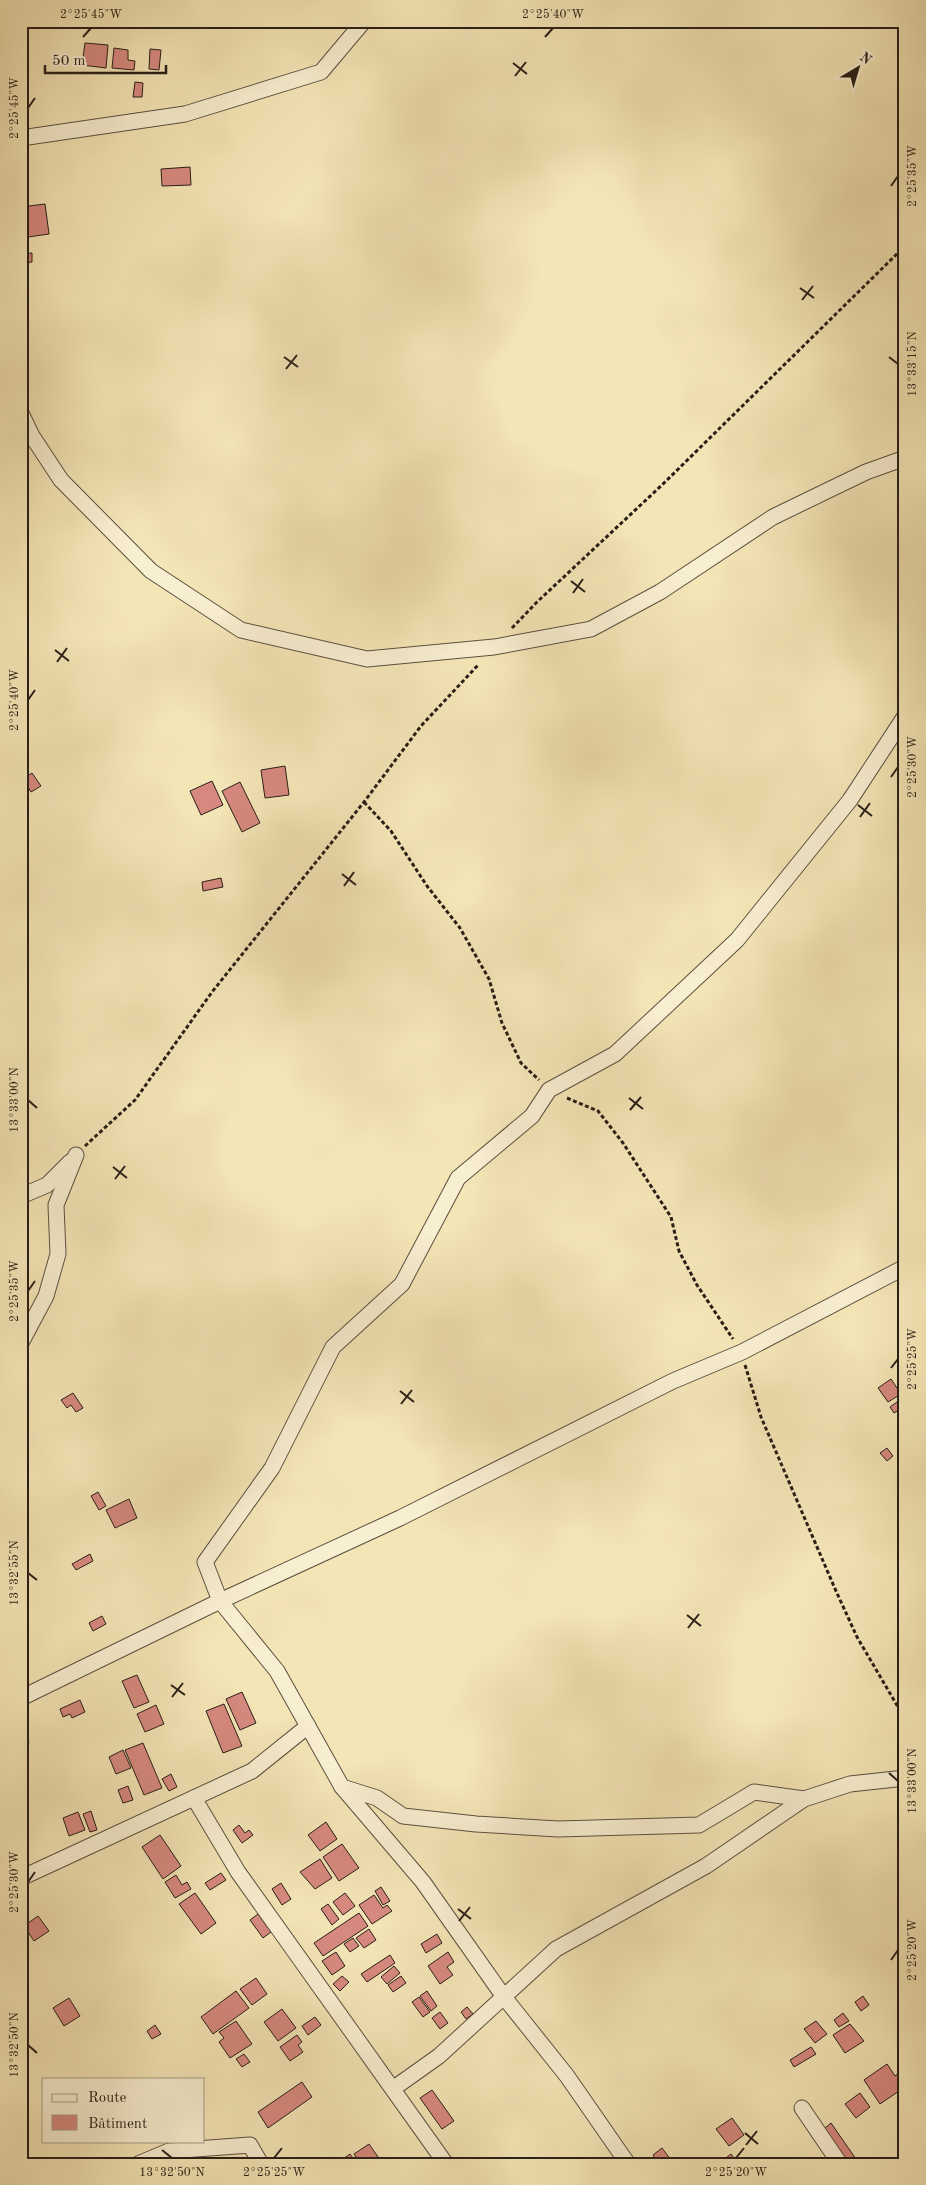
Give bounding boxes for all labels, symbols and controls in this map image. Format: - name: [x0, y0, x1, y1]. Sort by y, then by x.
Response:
- text: 2°25'45"W: [60, 8, 122, 21]
- text: 2°25'40"W: [522, 8, 584, 21]
- scale bar: [45, 42, 166, 74]
- north arrow: [834, 42, 884, 92]
- text: N: [857, 50, 874, 68]
- text: 50 m: [52, 54, 86, 69]
- text: 2°25'45"W: [8, 77, 21, 139]
- text: 2°25'35"W: [906, 145, 919, 207]
- text: 13°33'15"N: [906, 331, 919, 397]
- text: 2°25'40"W: [8, 669, 21, 731]
- text: 2°25'30"W: [906, 736, 919, 798]
- text: 13°33'00"N: [9, 1067, 21, 1133]
- text: 2°25'35"W: [8, 1260, 21, 1322]
- text: 2°25'25"W: [906, 1328, 919, 1390]
- text: 13°32'55"N: [8, 1540, 21, 1606]
- text: 13°33'00"N: [907, 1748, 919, 1814]
- text: 2°25'30"W: [8, 1851, 21, 1913]
- text: 2°25'20"W: [906, 1919, 919, 1981]
- text: 13°32'50"N: [8, 2012, 21, 2078]
- legend: [42, 2078, 205, 2142]
- text: Route: [88, 2091, 126, 2106]
- text: Bâtiment: [88, 2117, 147, 2132]
- text: 13°32'50"N: [139, 2166, 205, 2179]
- text: 2°25'25"W: [243, 2166, 305, 2179]
- text: 2°25'20"W: [705, 2166, 767, 2179]

